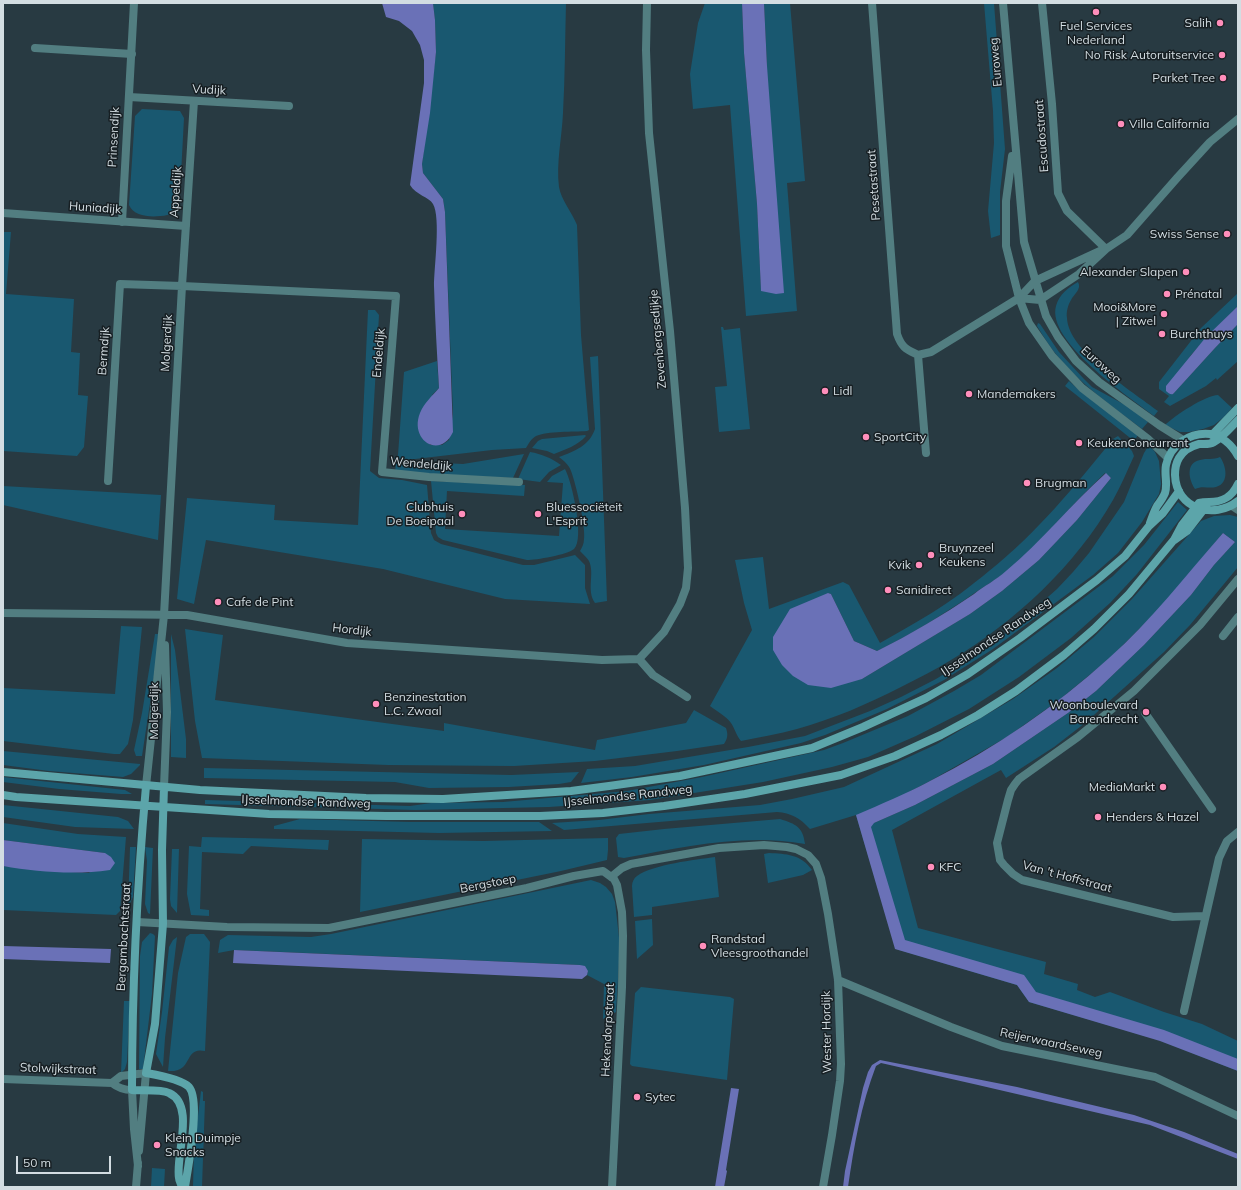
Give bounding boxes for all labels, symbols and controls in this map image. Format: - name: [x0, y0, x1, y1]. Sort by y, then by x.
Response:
- marker: Fuel Services Nederland: [1091, 7, 1101, 17]
- place label: Salih: [1185, 16, 1212, 30]
- marker: Salih: [1215, 18, 1225, 28]
- place label: Fuel Services Nederland: [1060, 19, 1132, 47]
- street label: Euroweg: [987, 37, 1005, 87]
- place label: No Risk Autoruitservice: [1085, 48, 1214, 62]
- marker: No Risk Autoruitservice: [1217, 50, 1227, 60]
- place label: Parket Tree: [1152, 71, 1215, 85]
- marker: Parket Tree: [1218, 73, 1228, 83]
- street label: Vudijk: [192, 82, 226, 98]
- street label: Escudostraat: [1032, 99, 1052, 173]
- street label: Prinsendijk: [105, 106, 123, 168]
- place label: Villa California: [1129, 117, 1209, 131]
- marker: Villa California: [1116, 119, 1126, 129]
- street label: Pesetastraat: [864, 149, 884, 221]
- street label: Appeldijk: [167, 166, 185, 218]
- street label: Huniadijk: [68, 199, 122, 217]
- place label: Swiss Sense: [1150, 227, 1219, 241]
- marker: Swiss Sense: [1222, 229, 1232, 239]
- place label: Alexander Slapen: [1080, 265, 1178, 279]
- marker: Alexander Slapen: [1181, 267, 1191, 277]
- place label: Prénatal: [1175, 287, 1222, 301]
- street label: Zevenbergsedijkje: [646, 289, 670, 389]
- marker: Prénatal: [1162, 289, 1172, 299]
- place label: Mooi&More | Zitwel: [1093, 300, 1156, 328]
- marker: Mooi&More | Zitwel: [1159, 309, 1169, 319]
- street label: Molgerdijk: [158, 314, 176, 372]
- street label: Bermdijk: [95, 326, 113, 376]
- place label: Burchthuys: [1170, 327, 1233, 341]
- street label: Endeldijk: [370, 328, 388, 378]
- marker: Burchthuys: [1157, 329, 1167, 339]
- street label: Euroweg: [1078, 343, 1124, 387]
- place label: Lidl: [833, 384, 852, 398]
- marker: Lidl: [820, 386, 830, 396]
- place label: Mandemakers: [977, 387, 1056, 401]
- marker: Mandemakers: [964, 389, 974, 399]
- place label: SportCity: [874, 430, 926, 444]
- marker: SportCity: [861, 432, 871, 442]
- place label: KeukenConcurrent: [1087, 436, 1188, 450]
- marker: KeukenConcurrent: [1074, 438, 1084, 448]
- street label: Wendeldijk: [390, 454, 452, 474]
- place label: Brugman: [1035, 476, 1086, 490]
- marker: Brugman: [1022, 478, 1032, 488]
- place label: Clubhuis De Boeipaal: [387, 500, 454, 528]
- place label: Bluessociëteit L'Esprit: [546, 500, 622, 528]
- marker: Clubhuis De Boeipaal: [457, 509, 467, 519]
- marker: Bluessociëteit L'Esprit: [533, 509, 543, 519]
- place label: Bruynzeel Keukens: [939, 541, 994, 569]
- marker: Bruynzeel Keukens: [926, 550, 936, 560]
- place label: Kvik: [888, 558, 911, 572]
- marker: Kvik: [914, 560, 924, 570]
- place label: Sanidirect: [896, 583, 952, 597]
- marker: Sanidirect: [883, 585, 893, 595]
- place label: Cafe de Pint: [226, 595, 294, 609]
- street label: IJsselmondse Randweg: [938, 595, 1054, 679]
- marker: Cafe de Pint: [213, 597, 223, 607]
- street label: Hordijk: [332, 621, 372, 639]
- street label: Molgerdijk: [147, 682, 161, 740]
- place label: Benzinestation L.C. Zwaal: [384, 690, 467, 718]
- place label: Woonboulevard Barendrecht: [1049, 698, 1138, 726]
- marker: Benzinestation L.C. Zwaal: [371, 699, 381, 709]
- marker: Woonboulevard Barendrecht: [1141, 707, 1151, 717]
- place label: MediaMarkt: [1089, 780, 1155, 794]
- street label: IJsselmondse Randweg: [563, 782, 693, 810]
- marker: MediaMarkt: [1158, 782, 1168, 792]
- street label: IJsselmondse Randweg: [241, 793, 371, 811]
- place label: Henders & Hazel: [1106, 810, 1199, 824]
- marker: Henders & Hazel: [1093, 812, 1103, 822]
- street label: Van 't Hoffstraat: [1021, 858, 1113, 896]
- place label: KFC: [939, 860, 961, 874]
- marker: KFC: [926, 862, 936, 872]
- street label: Bergstoep: [459, 872, 517, 896]
- street label: Bergambachtstraat: [114, 882, 134, 992]
- place label: Randstad Vleesgroothandel: [711, 932, 808, 960]
- marker: Randstad Vleesgroothandel: [698, 941, 708, 951]
- street label: Hekendorpstraat: [598, 983, 618, 1077]
- street label: Wester Hordijk: [819, 991, 835, 1073]
- street label: Reijerwaardseweg: [998, 1025, 1104, 1061]
- street label: Stolwijkstraat: [20, 1060, 96, 1078]
- place label: Sytec: [645, 1090, 675, 1104]
- marker: Sytec: [632, 1092, 642, 1102]
- place label: Klein Duimpje Snacks: [165, 1131, 241, 1159]
- marker: Klein Duimpje Snacks: [152, 1140, 162, 1150]
- scale bar: [18, 1148, 113, 1174]
- text: 50 m: [23, 1155, 51, 1170]

